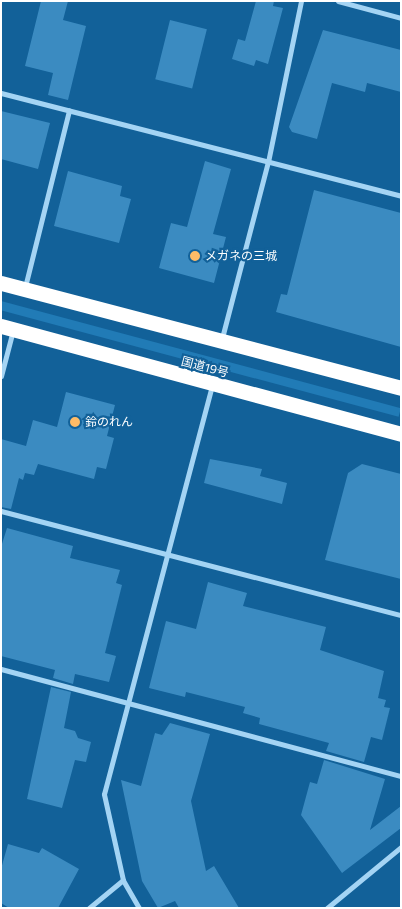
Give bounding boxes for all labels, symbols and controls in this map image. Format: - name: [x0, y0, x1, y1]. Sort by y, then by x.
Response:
- place label: メガネの三城: [205, 249, 277, 263]
- marker: メガネの三城: [189, 250, 201, 262]
- street label: 国道19号: [180, 354, 230, 380]
- place label: 鈴のれん: [85, 415, 133, 429]
- marker: 鈴のれん: [69, 416, 81, 428]

